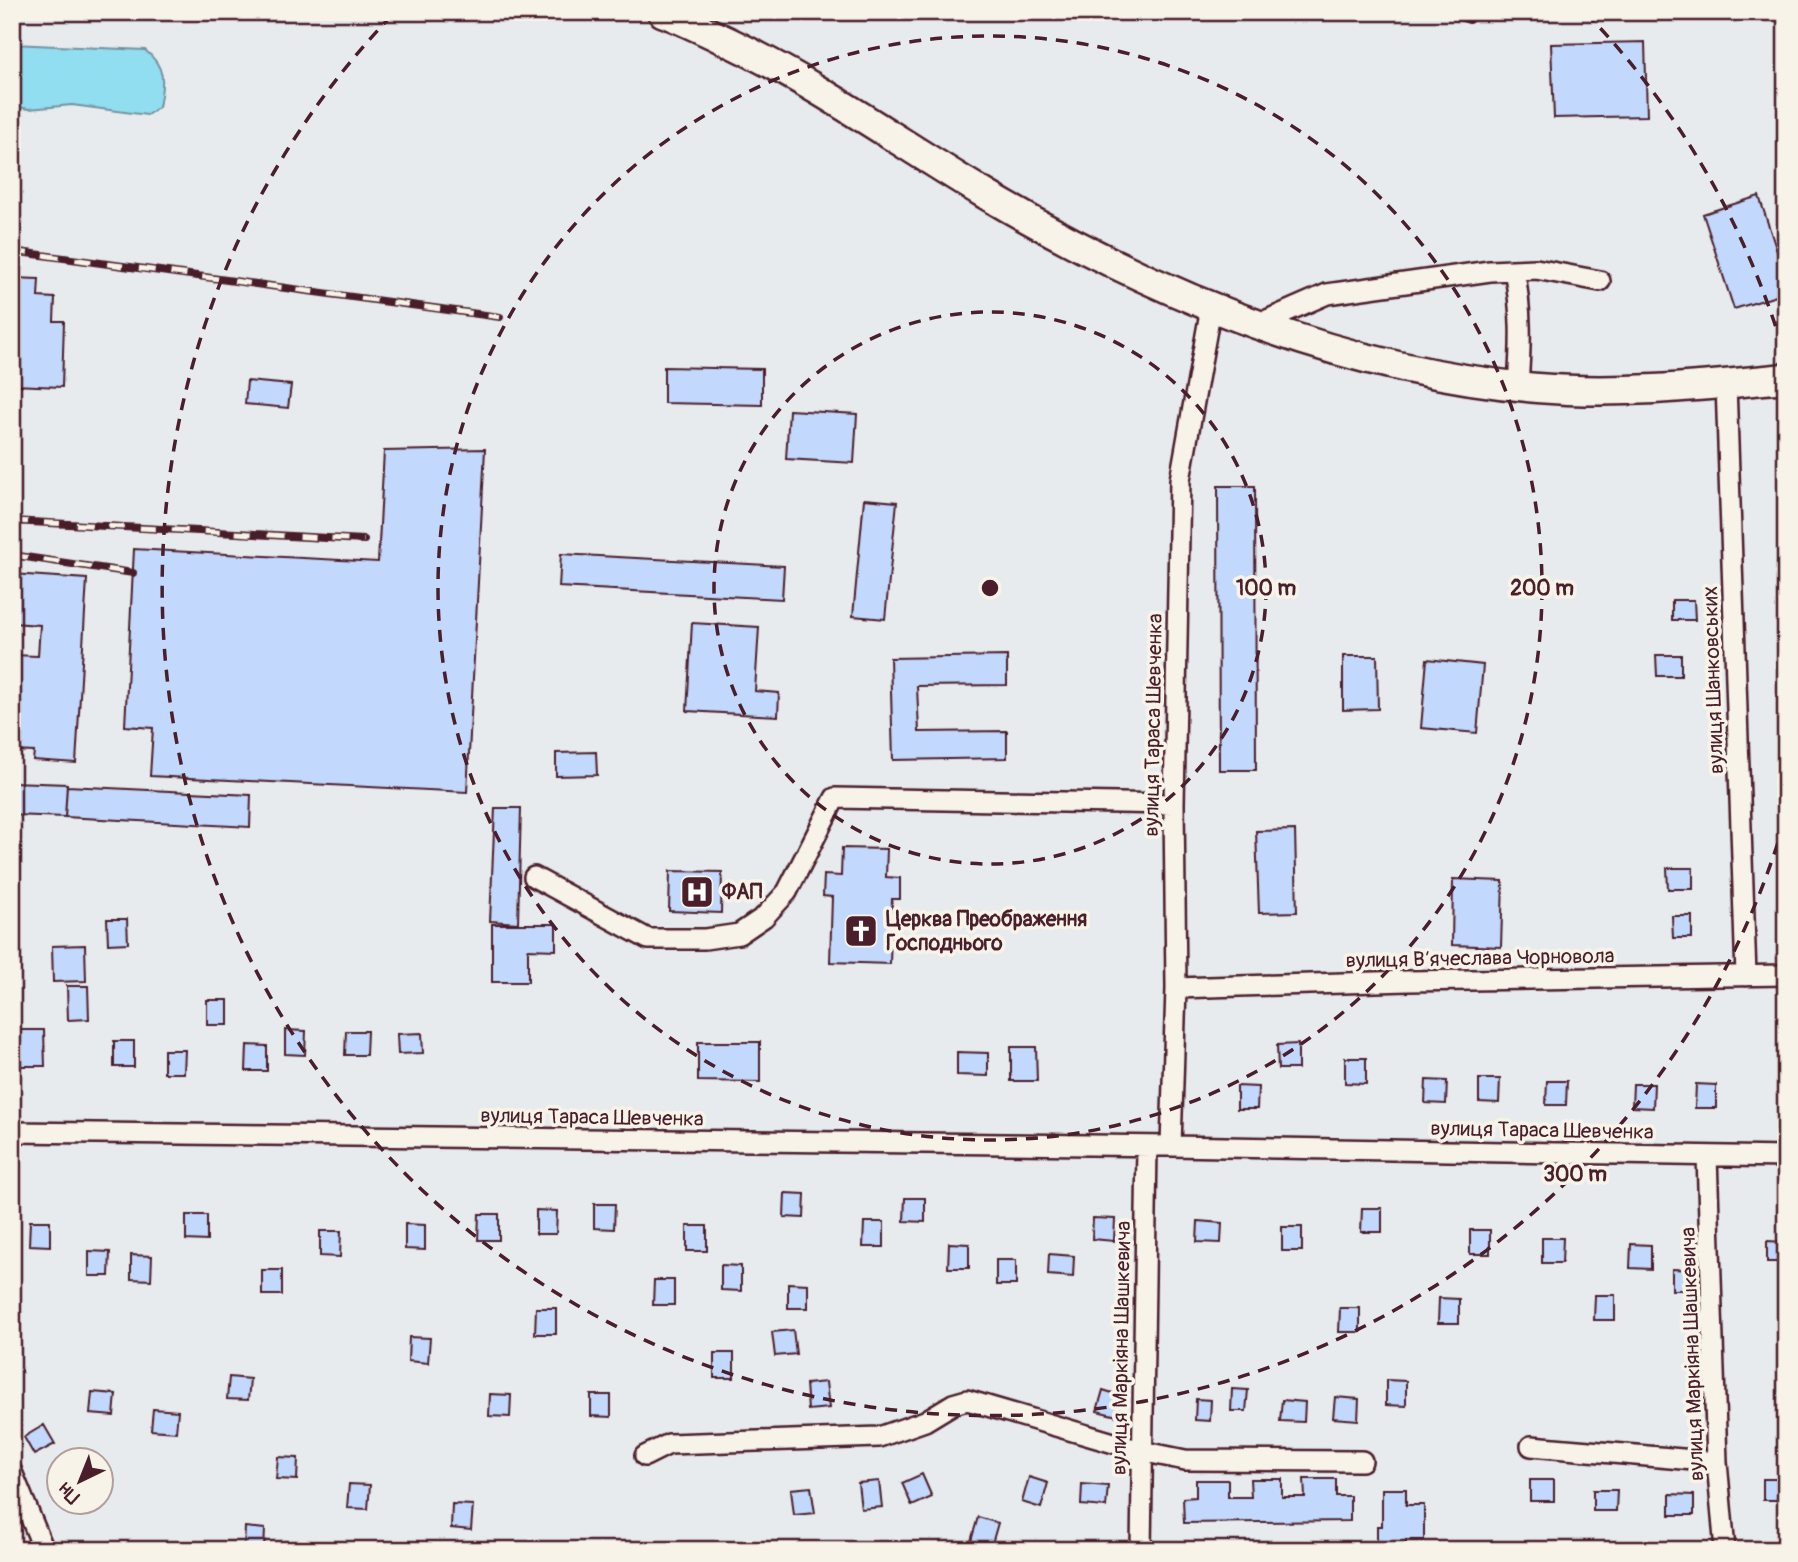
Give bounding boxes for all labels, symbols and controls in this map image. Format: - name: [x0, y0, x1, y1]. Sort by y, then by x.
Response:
- text: 100 m: [1236, 575, 1296, 602]
- text: 200 m: [1510, 575, 1574, 602]
- centre of rings: [978, 576, 1002, 600]
- street label: вулиця Шанковських: [1697, 585, 1730, 774]
- street label: вулиця Тараса Шевченка: [1138, 613, 1169, 837]
- hospital icon: ФАП: [678, 873, 716, 911]
- place label: ФАП: [721, 879, 763, 906]
- place label: Церква Преображення Господнього: [886, 906, 1087, 957]
- church icon: Церква Преображення Господнього: [842, 912, 880, 950]
- street label: вулиця Вʼячеслава Чорновола: [1345, 943, 1615, 974]
- street label: вулиця Тараса Шевченка: [480, 1102, 704, 1133]
- street label: вулиця Тараса Шевченка: [1430, 1115, 1654, 1146]
- text: 300 m: [1543, 1161, 1607, 1188]
- street label: вулиця Маркіяна Шашкевича: [1106, 1221, 1137, 1475]
- street label: вулиця Маркіяна Шашкевича: [1675, 1226, 1710, 1482]
- north arrow: [46, 1446, 116, 1516]
- text: Пн: [53, 1477, 85, 1509]

